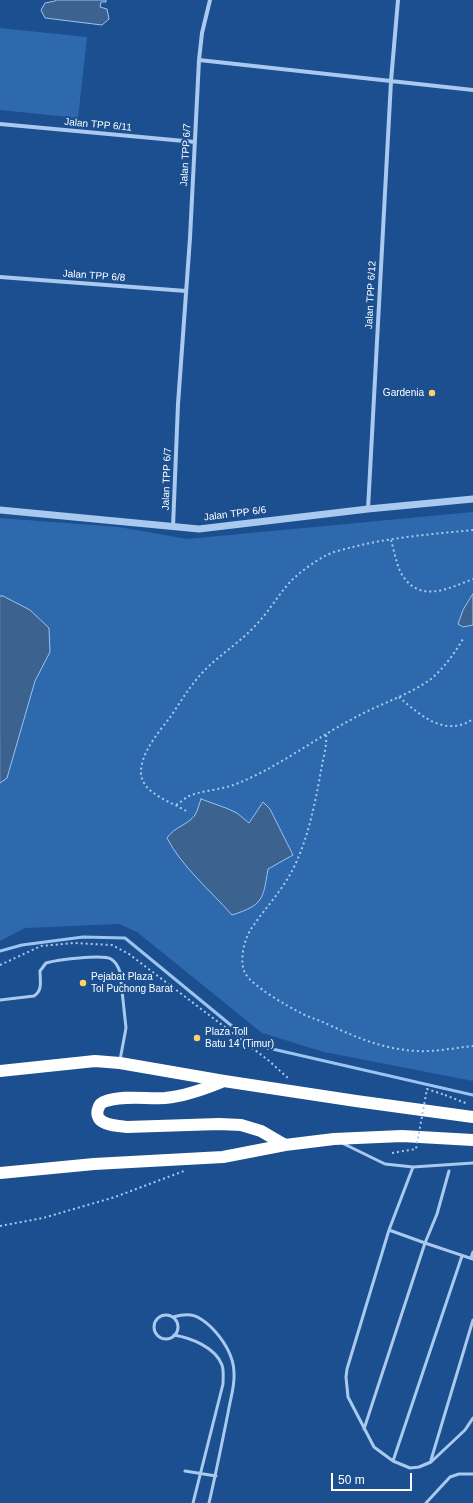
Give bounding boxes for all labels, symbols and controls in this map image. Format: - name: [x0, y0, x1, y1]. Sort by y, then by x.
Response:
- street label: Jalan TPP 6/11: [64, 116, 132, 134]
- street label: Jalan TPP 6/7: [178, 123, 194, 187]
- street label: Jalan TPP 6/12: [363, 261, 379, 329]
- street label: Jalan TPP 6/8: [62, 268, 126, 284]
- place label: Gardenia: [383, 387, 424, 399]
- marker: Gardenia: [427, 388, 437, 398]
- street label: Jalan TPP 6/7: [160, 447, 174, 511]
- street label: Jalan TPP 6/6: [203, 504, 267, 524]
- place label: Pejabat Plaza Tol Puchong Barat: [91, 971, 173, 994]
- marker: Pejabat Plaza Tol Puchong Barat: [78, 978, 88, 988]
- place label: Plaza Toll Batu 14 (Timur): [205, 1026, 274, 1050]
- marker: Plaza Toll Batu 14 (Timur): [192, 1033, 202, 1043]
- scale bar: [333, 1465, 414, 1491]
- text: 50 m: [338, 1473, 365, 1487]

